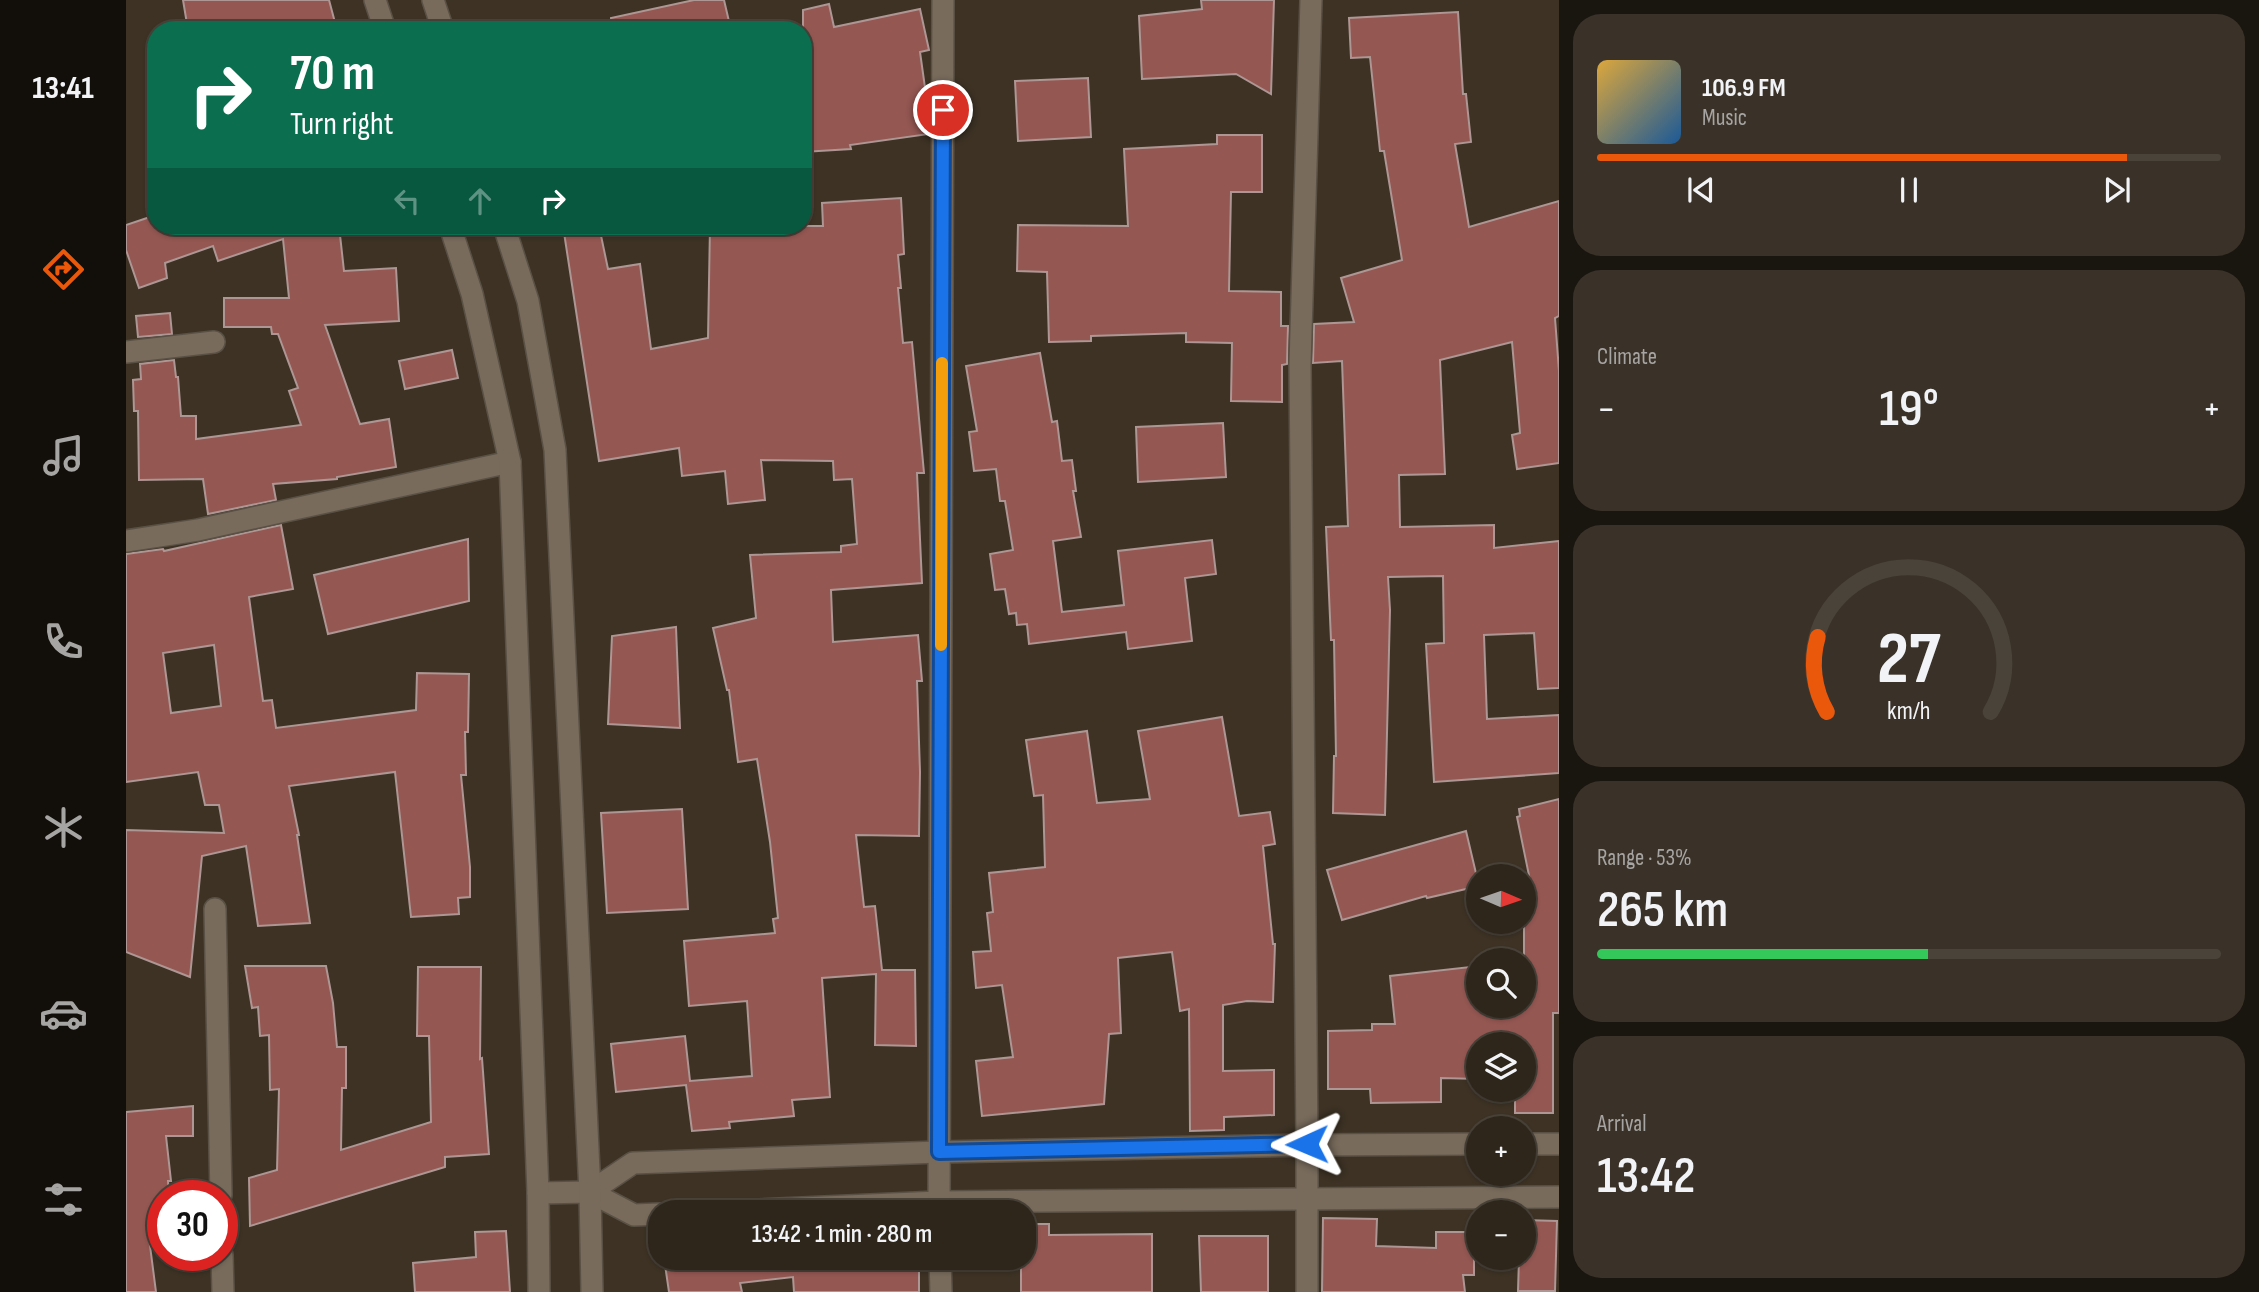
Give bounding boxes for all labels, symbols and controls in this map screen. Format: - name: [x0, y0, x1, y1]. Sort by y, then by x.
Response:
- text: 70 m: [290, 45, 375, 104]
- icon: right: [175, 49, 266, 140]
- text: 13:41: [32, 69, 94, 108]
- text: 106.9 FM: [1702, 73, 1786, 104]
- pin: [913, 80, 973, 140]
- icon: arrive: [924, 91, 962, 129]
- text: Music: [1702, 104, 1747, 132]
- text: Turn right: [290, 105, 394, 144]
- icon: previous: [1682, 171, 1720, 209]
- icon: pause: [1890, 171, 1928, 209]
- icon: next: [2098, 171, 2136, 209]
- icon: left: [388, 182, 426, 220]
- icon: ahead: [461, 182, 499, 220]
- icon: right: [534, 182, 572, 220]
- icon: directions: [39, 245, 88, 294]
- text: Climate: [1597, 343, 1657, 371]
- text: 19°: [1879, 378, 1939, 441]
- text: −: [1597, 387, 1616, 432]
- text: +: [2202, 387, 2221, 432]
- icon: music: [39, 431, 88, 480]
- text: 27: [1877, 616, 1941, 704]
- icon: phone: [39, 617, 88, 666]
- text: km/h: [1887, 696, 1931, 727]
- icon: climate: [39, 803, 88, 852]
- text: Range · 53%: [1597, 844, 1692, 872]
- north arrow: [1466, 864, 1536, 934]
- map controls: [1466, 864, 1536, 1270]
- text: 265 km: [1597, 879, 1728, 942]
- button: search: [1466, 948, 1536, 1018]
- icon: car: [39, 989, 88, 1038]
- button: layers: [1466, 1032, 1536, 1102]
- position arrow: [1270, 1107, 1344, 1181]
- text: Arrival: [1597, 1110, 1646, 1138]
- button: +: [1466, 1116, 1536, 1186]
- text: 13:42: [1597, 1145, 1696, 1208]
- icon: filters: [39, 1175, 88, 1224]
- speed limit sign: 30: [147, 1180, 238, 1271]
- button: −: [1466, 1200, 1536, 1270]
- text: 13:42 · 1 min · 280 m: [752, 1219, 932, 1250]

